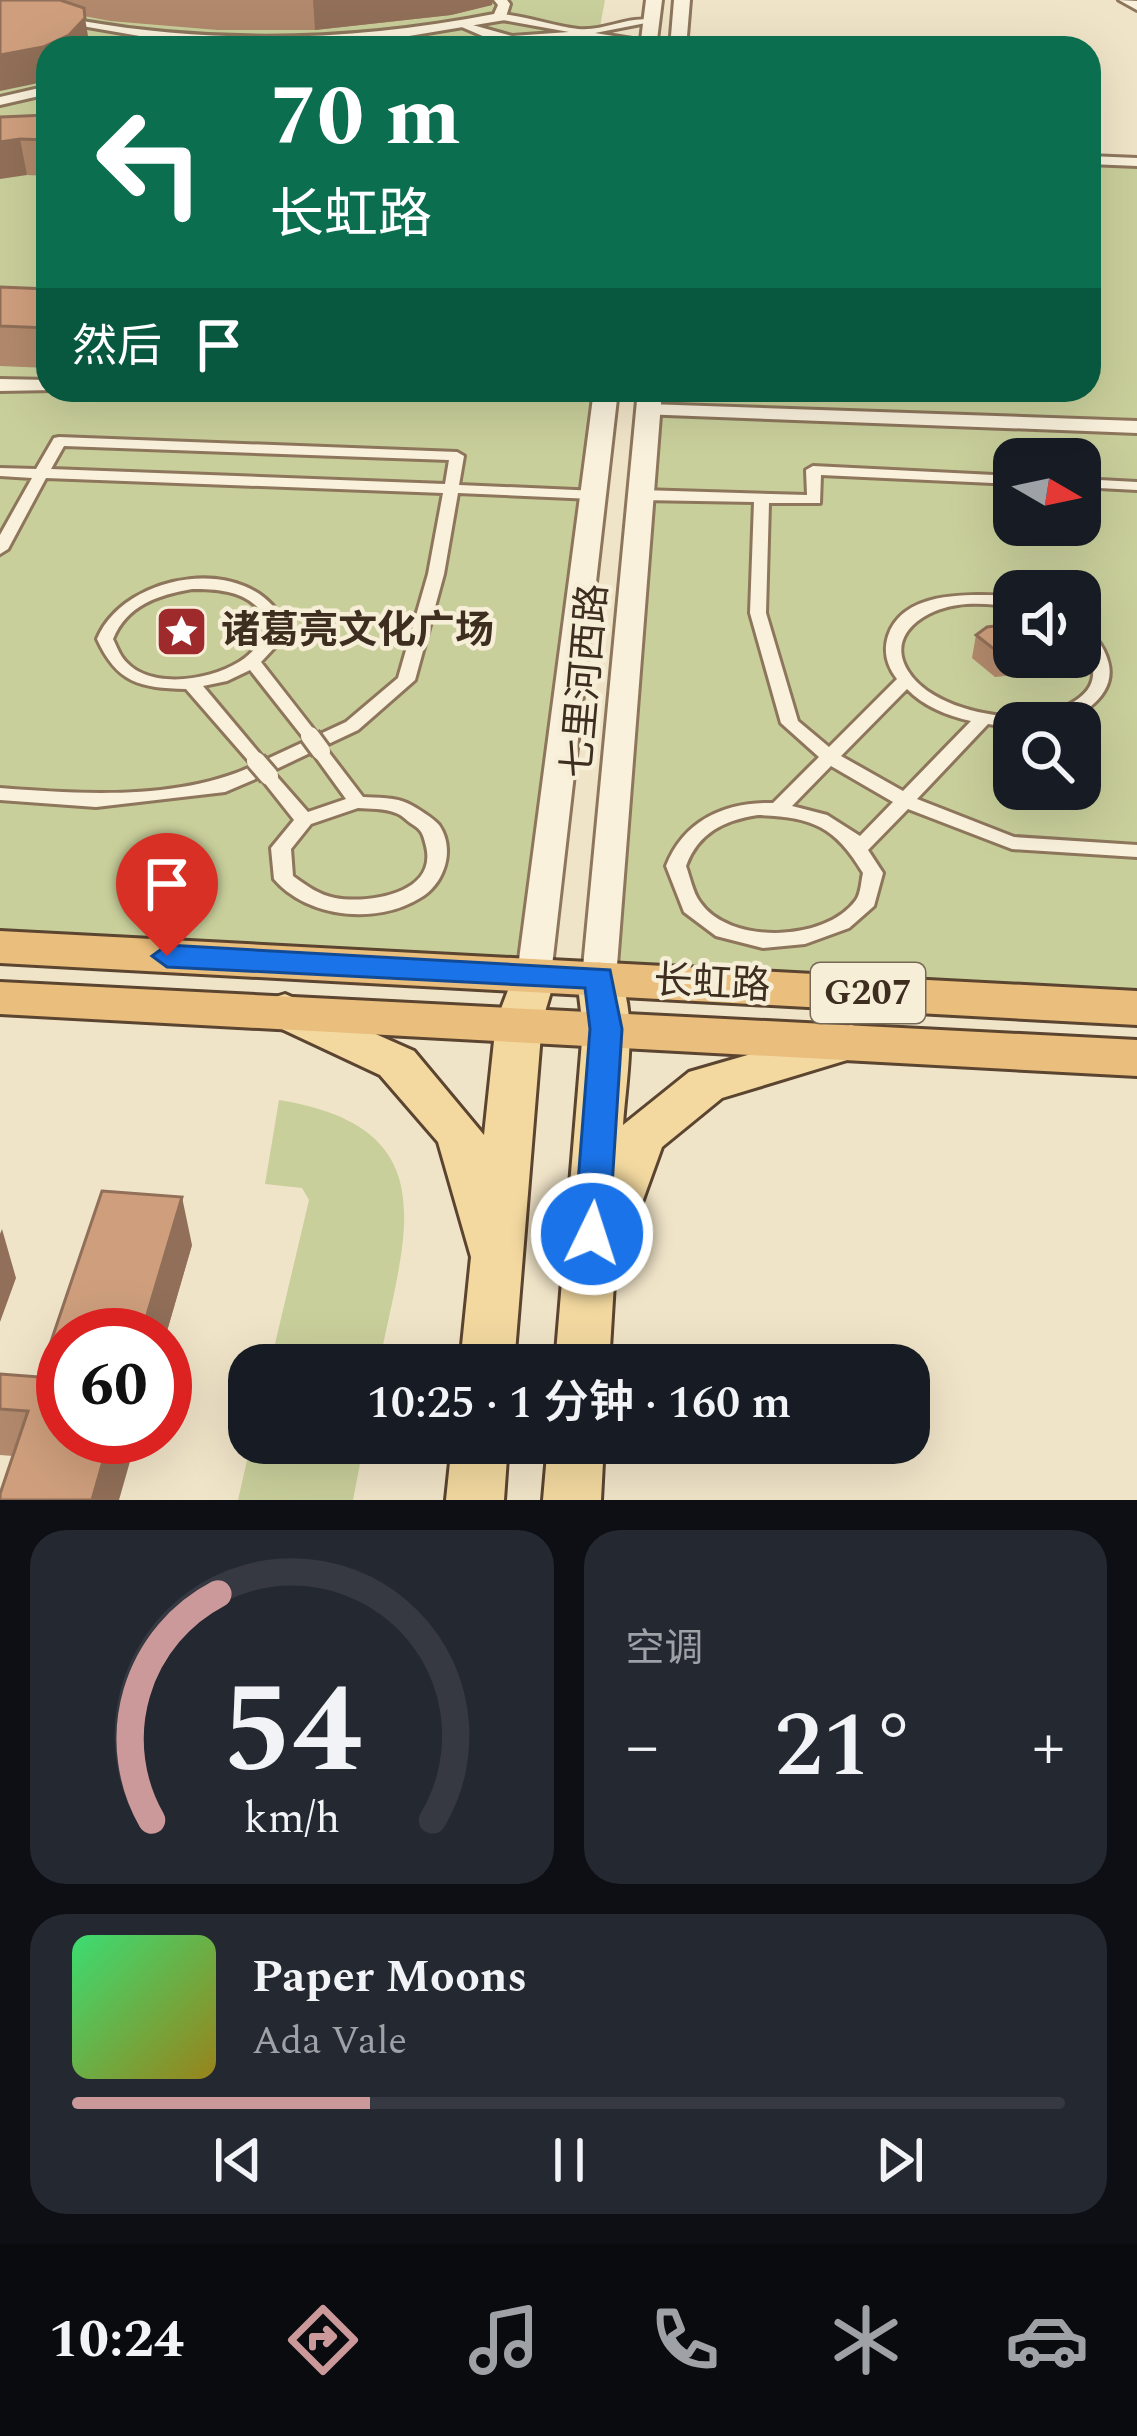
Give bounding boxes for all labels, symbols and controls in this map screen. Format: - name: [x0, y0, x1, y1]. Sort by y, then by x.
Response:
- text: 70 m: [270, 54, 461, 182]
- icon: left: [72, 84, 228, 240]
- text: 长虹路: [270, 175, 432, 257]
- icon: arrive: [186, 312, 252, 378]
- text: 然后: [72, 313, 162, 382]
- north arrow: [993, 438, 1101, 546]
- map controls: [993, 438, 1101, 810]
- button: sound: [993, 570, 1101, 678]
- street label: 七里河西路: [548, 581, 624, 781]
- place label: 诸葛亮文化广场: [221, 602, 494, 661]
- place icon: 诸葛亮文化广场: [154, 603, 210, 659]
- button: search: [993, 702, 1101, 810]
- pin: [116, 833, 218, 956]
- icon: arrive: [134, 851, 200, 917]
- street label: 长虹路: [652, 951, 772, 1017]
- road number: G207: [811, 963, 925, 1023]
- position arrow: [529, 1171, 655, 1297]
- speed limit sign: 60: [36, 1308, 192, 1464]
- text: 10:25 · 1 分钟 · 160 m: [367, 1369, 791, 1438]
- text: 空调: [626, 1620, 704, 1679]
- text: 54: [222, 1637, 362, 1827]
- text: 21°: [775, 1679, 916, 1816]
- text: −: [626, 1697, 659, 1798]
- text: +: [1032, 1697, 1065, 1798]
- text: km/h: [243, 1787, 340, 1852]
- text: Paper Moons: [252, 1943, 527, 2012]
- text: Ada Vale: [252, 2012, 407, 2071]
- icon: previous: [205, 2127, 271, 2193]
- icon: pause: [536, 2127, 602, 2193]
- icon: next: [867, 2127, 933, 2193]
- icon: directions: [281, 2298, 365, 2382]
- icon: music: [462, 2298, 546, 2382]
- icon: phone: [643, 2298, 727, 2382]
- icon: climate: [824, 2298, 908, 2382]
- icon: car: [1005, 2298, 1089, 2382]
- text: 10:24: [48, 2299, 184, 2381]

